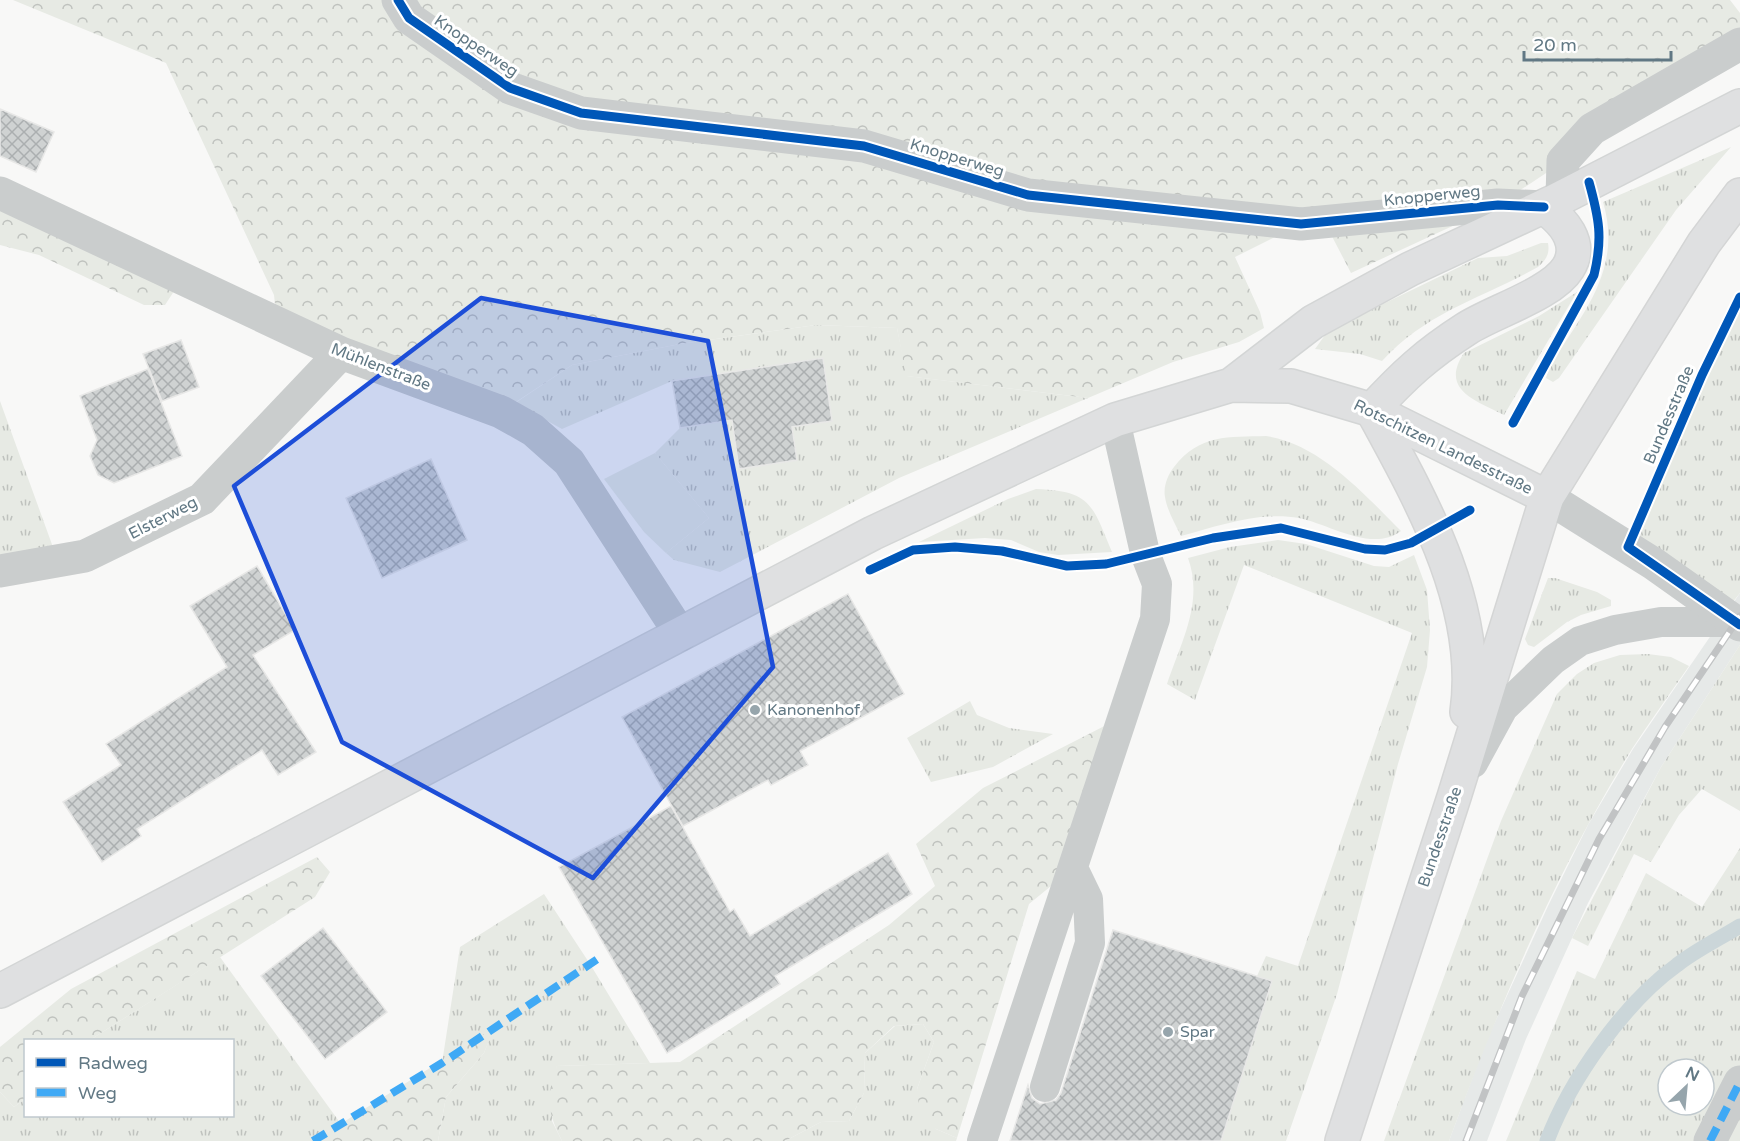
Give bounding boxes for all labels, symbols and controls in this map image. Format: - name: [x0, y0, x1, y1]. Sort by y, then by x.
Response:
- street label: Knopperweg: [430, 11, 522, 81]
- scale bar: [1524, 24, 1671, 62]
- text: 20 m: [1533, 34, 1577, 56]
- street label: Knopperweg: [908, 134, 1006, 182]
- street label: Knopperweg: [1383, 181, 1481, 211]
- street label: Mühlenstraße: [328, 339, 434, 395]
- street label: Bundesstraße: [1639, 363, 1699, 467]
- street label: Rotschitzen Landesstraße: [1350, 395, 1536, 499]
- street label: Elsterweg: [125, 492, 201, 544]
- place label: Kanonenhof: [767, 700, 861, 720]
- marker: Kanonenhof: [748, 703, 762, 717]
- street label: Bundesstraße: [1413, 784, 1467, 890]
- place label: Spar: [1180, 1022, 1216, 1042]
- marker: Spar: [1161, 1025, 1175, 1039]
- legend: [24, 1039, 234, 1117]
- text: Radweg: [78, 1052, 148, 1074]
- north arrow: [1656, 1057, 1716, 1117]
- text: N: [1682, 1063, 1702, 1086]
- text: Weg: [78, 1082, 117, 1104]

